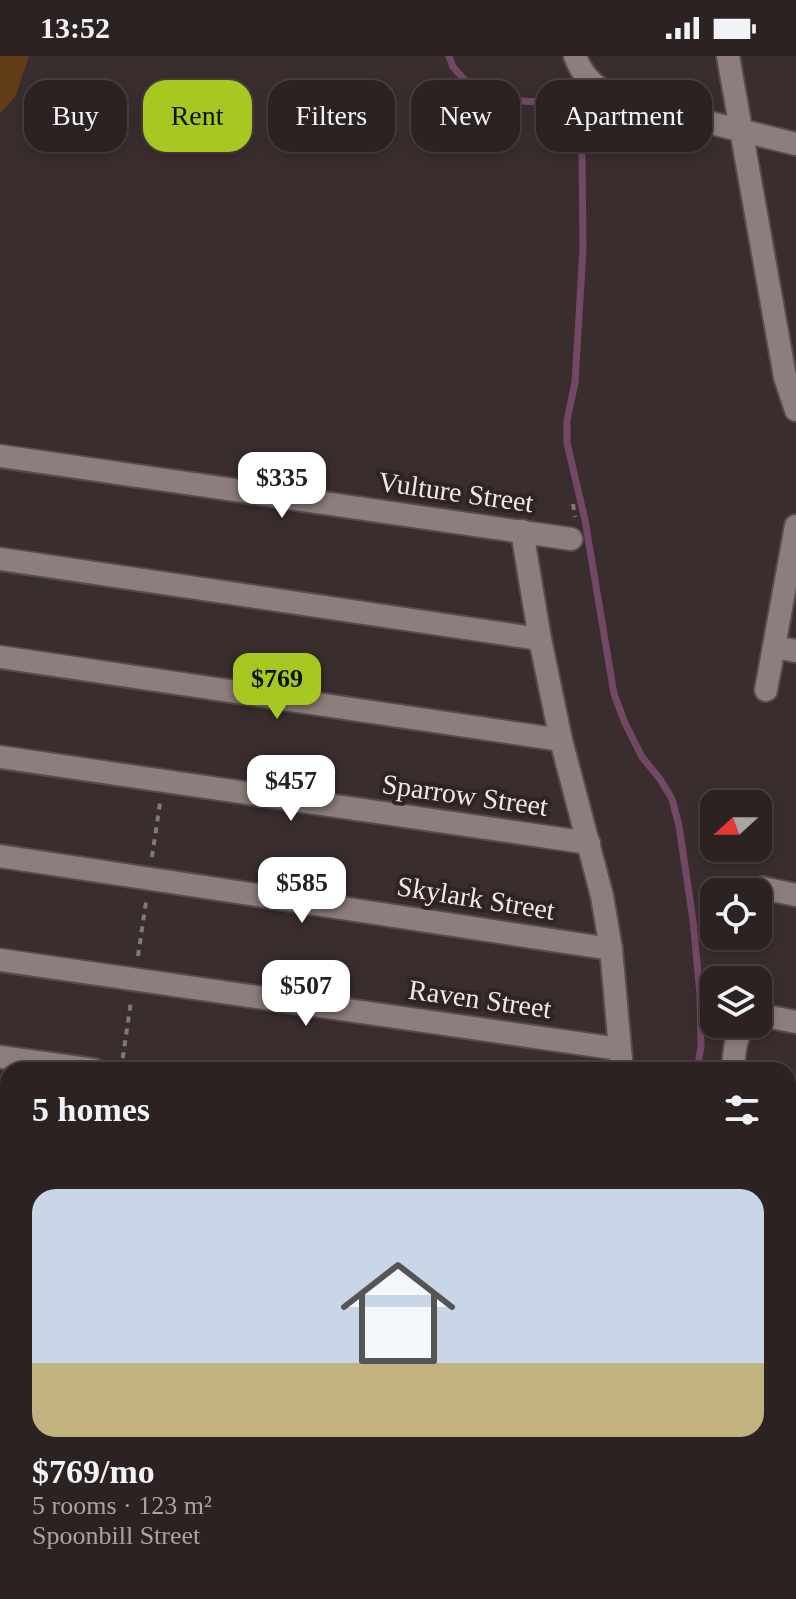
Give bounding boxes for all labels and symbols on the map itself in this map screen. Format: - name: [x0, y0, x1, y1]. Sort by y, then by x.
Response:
- pin: $335: [235, 452, 329, 520]
- street label: Vulture Street: [377, 466, 536, 518]
- pin: $769: [230, 653, 324, 721]
- pin: $457: [244, 755, 338, 823]
- street label: Sparrow Street: [380, 768, 550, 822]
- north arrow: [700, 790, 772, 862]
- pin: $585: [255, 857, 349, 925]
- street label: Skylark Street: [395, 870, 557, 926]
- pin: $507: [259, 960, 353, 1028]
- street label: Raven Street: [407, 974, 554, 1024]

